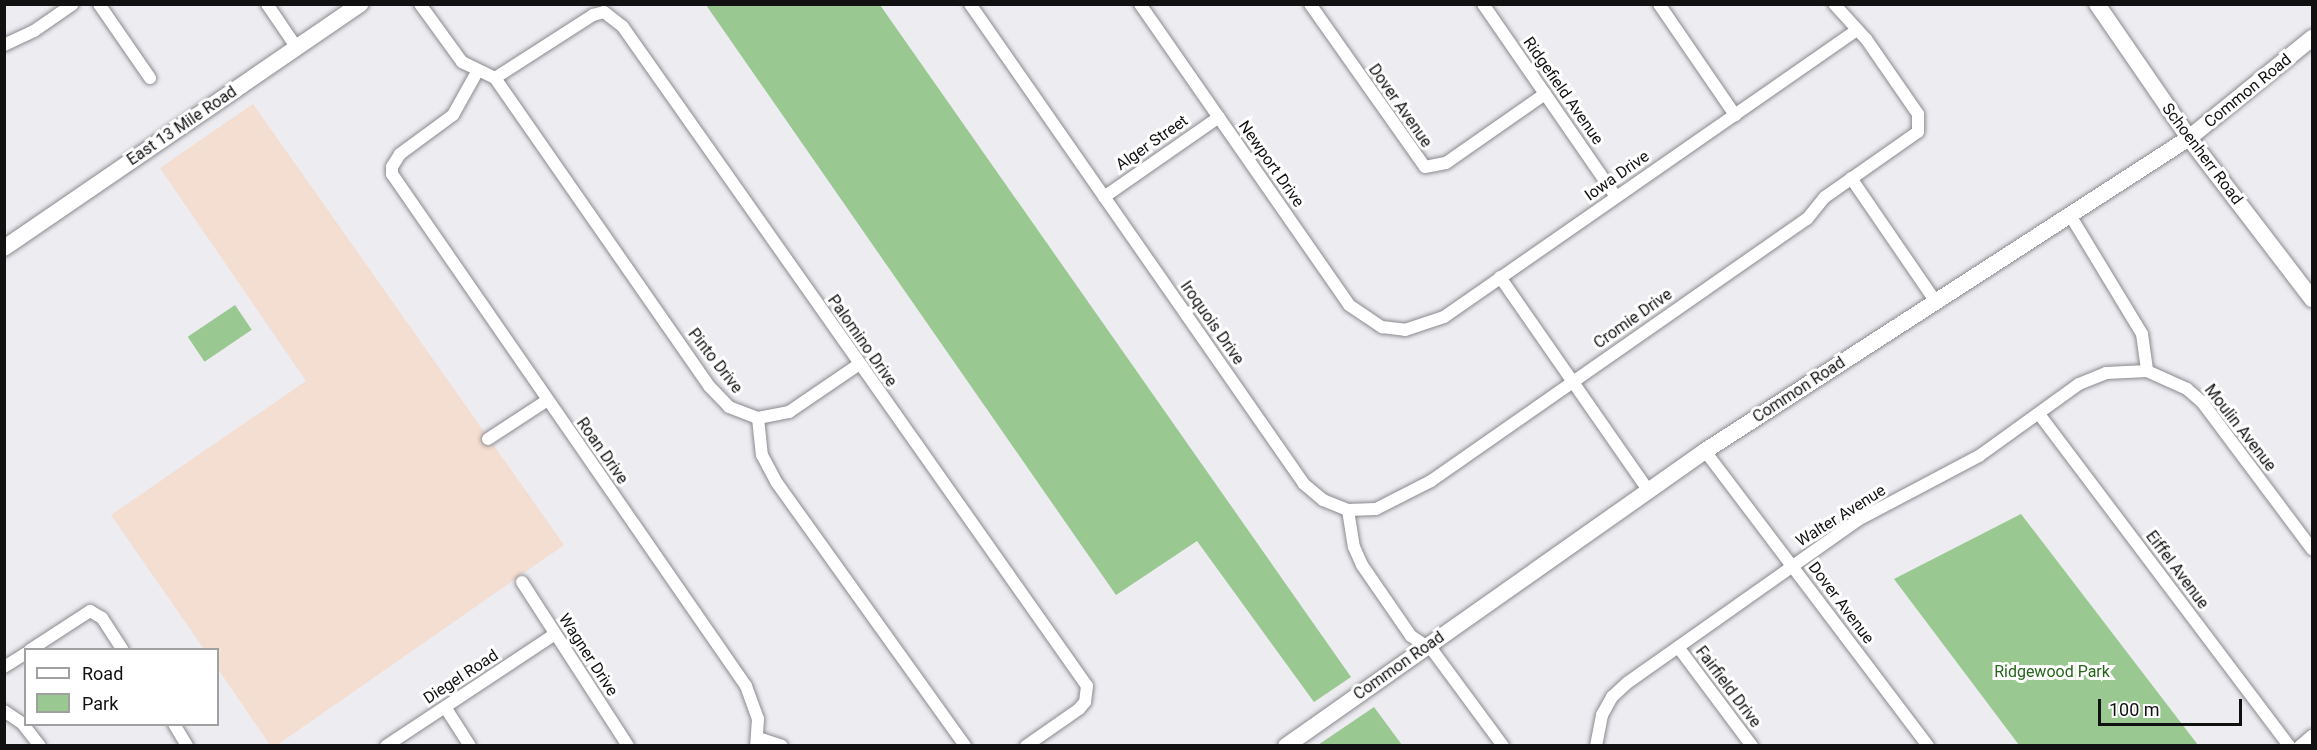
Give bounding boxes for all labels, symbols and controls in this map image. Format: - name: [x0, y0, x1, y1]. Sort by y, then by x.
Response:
- street label: Ridgefield Avenue: [1519, 34, 1607, 148]
- street label: Common Road: [2201, 50, 2295, 132]
- street label: Dover Avenue: [1364, 61, 1436, 151]
- street label: East 13 Mile Road: [124, 82, 240, 170]
- street label: Schoenherr Road: [2158, 100, 2246, 208]
- street label: Alger Street: [1112, 111, 1192, 175]
- street label: Newport Drive: [1234, 117, 1308, 211]
- street label: Iowa Drive: [1581, 147, 1653, 205]
- street label: Iroquois Drive: [1176, 277, 1248, 369]
- street label: Cromie Drive: [1590, 285, 1676, 353]
- street label: Palomino Drive: [823, 291, 901, 391]
- street label: Pinto Drive: [684, 325, 746, 397]
- street label: Common Road: [1749, 353, 1849, 427]
- street label: Moulin Avenue: [2200, 381, 2280, 475]
- street label: Roan Drive: [572, 414, 632, 488]
- street label: Walter Avenue: [1793, 481, 1889, 551]
- street label: Eiffel Avenue: [2141, 527, 2213, 613]
- street label: Dover Avenue: [1804, 558, 1878, 648]
- street label: Wagner Drive: [554, 610, 622, 700]
- street label: Common Road: [1350, 628, 1448, 704]
- street label: Fairfield Drive: [1691, 643, 1765, 731]
- street label: Diegel Road: [420, 646, 502, 708]
- legend: [24, 648, 219, 726]
- park label: Ridgewood Park: [1994, 662, 2110, 682]
- text: Road: [82, 663, 123, 684]
- scale bar: [2101, 687, 2245, 725]
- text: Park: [82, 693, 118, 714]
- text: 100 m: [2109, 699, 2160, 720]

